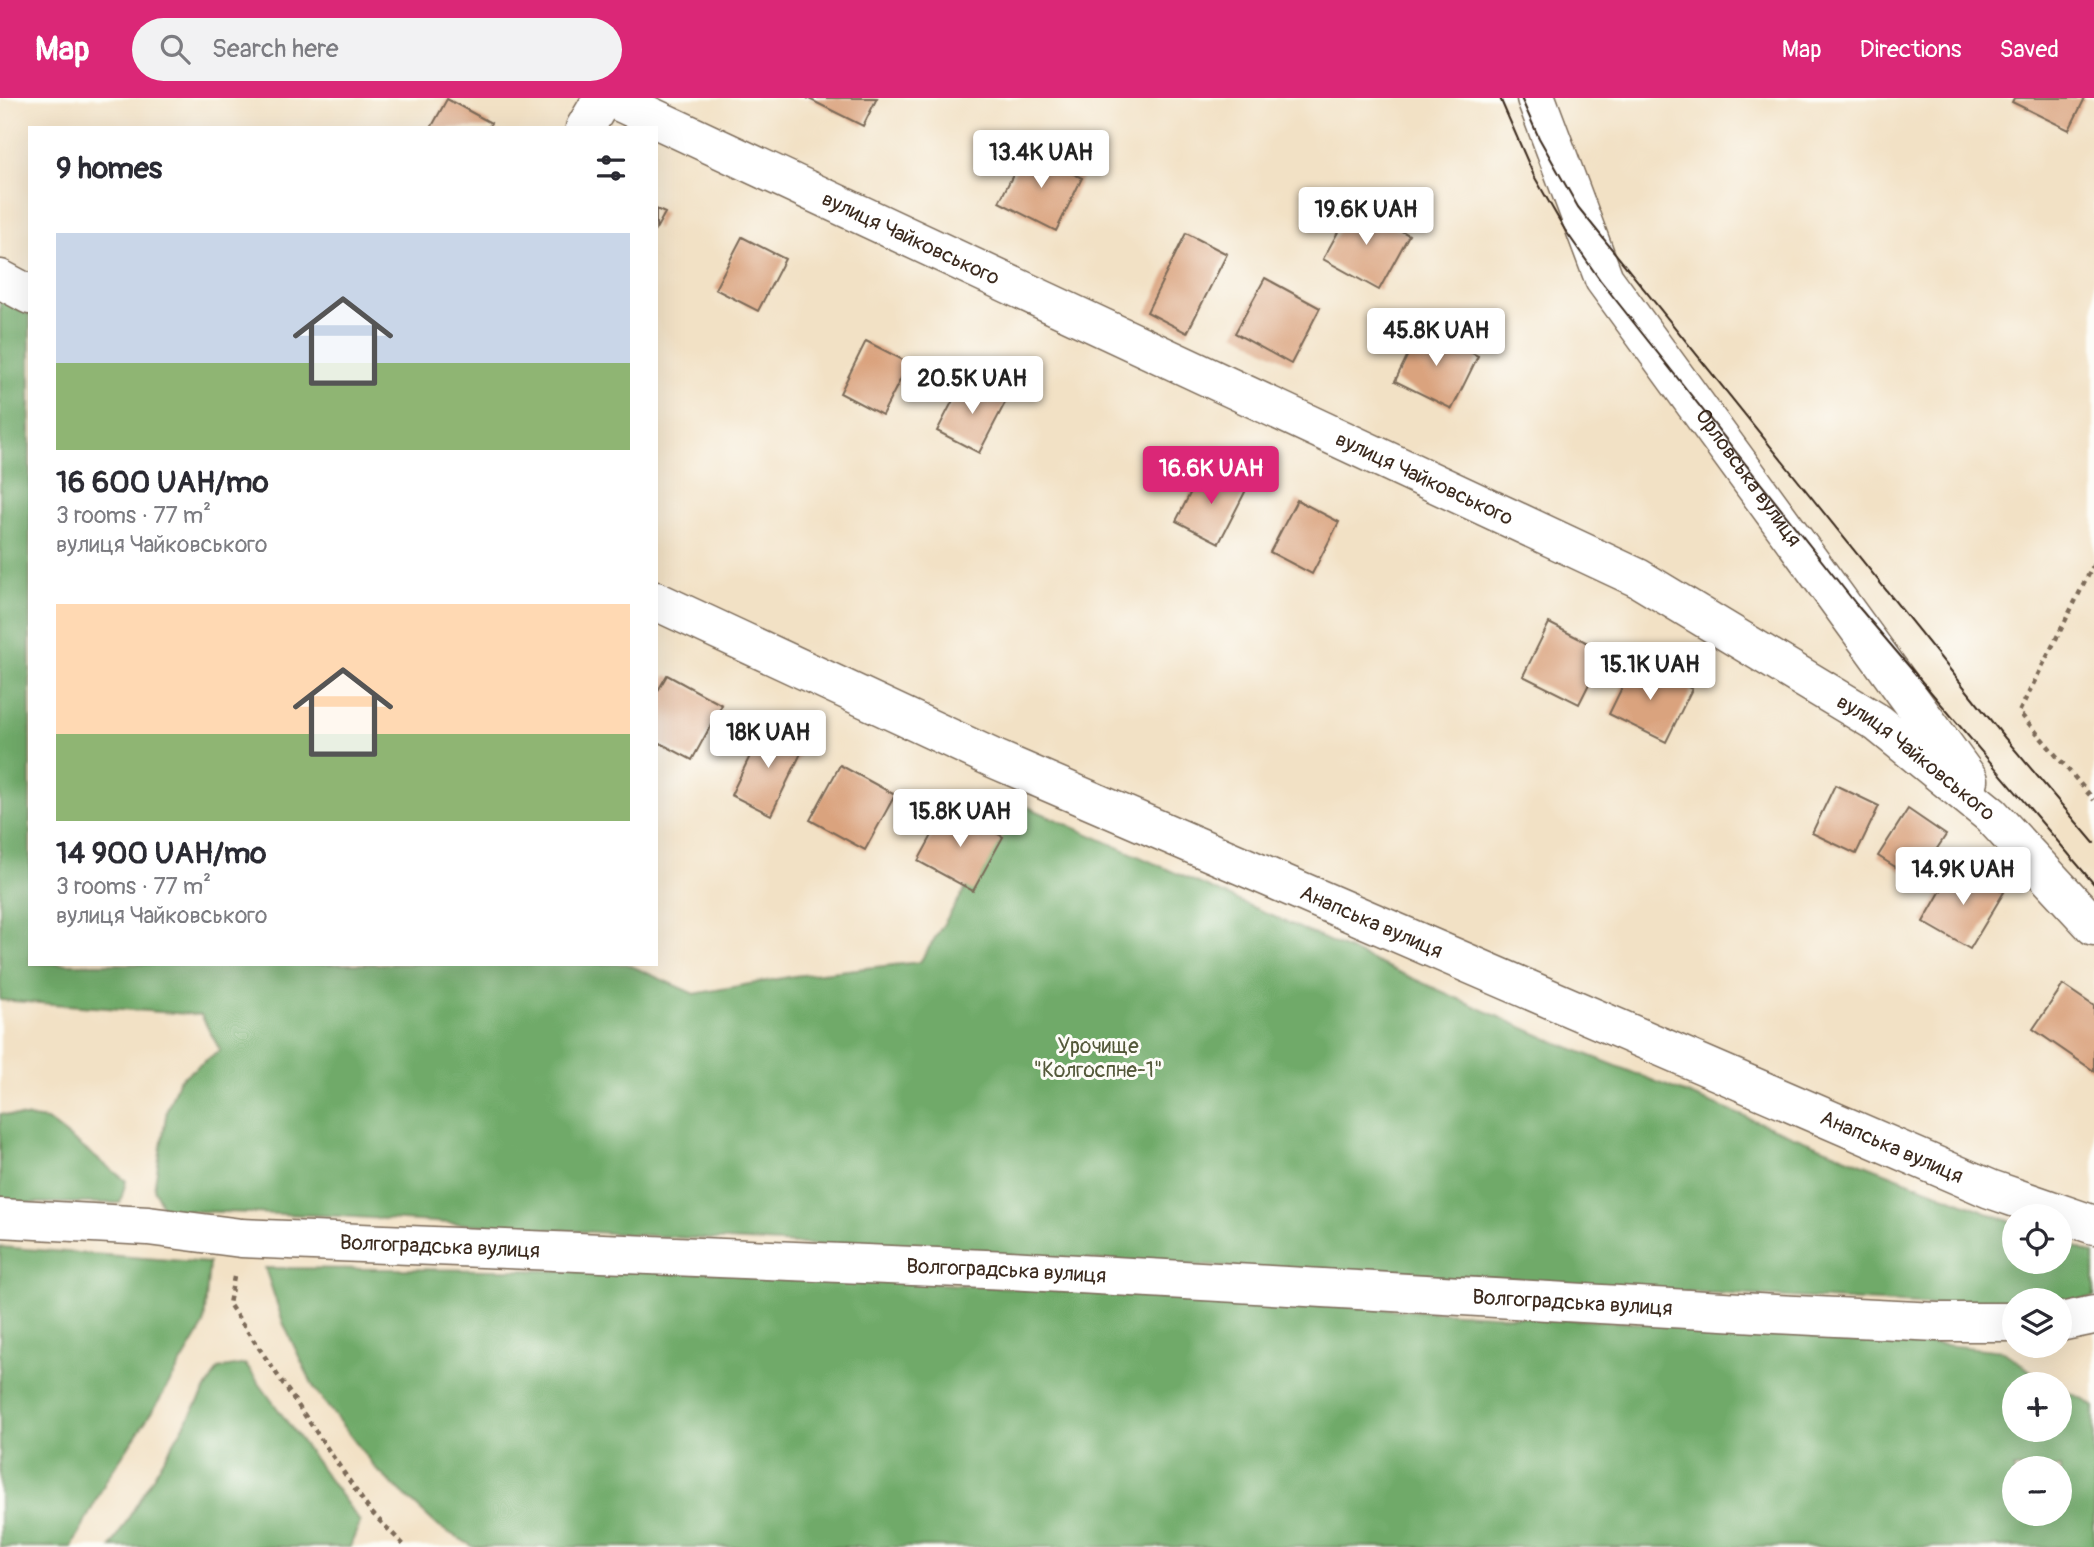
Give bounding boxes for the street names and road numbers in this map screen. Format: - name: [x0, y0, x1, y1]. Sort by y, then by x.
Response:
- street label: вулиця Чайковського: [818, 185, 1004, 291]
- street label: Орловська вулиця: [1689, 403, 1808, 552]
- street label: вулиця Чайковського: [1331, 425, 1518, 531]
- street label: вулиця Чайковського: [1832, 688, 2001, 827]
- street label: Анапська вулиця: [1296, 879, 1447, 964]
- street label: Анапська вулиця: [1816, 1104, 1967, 1189]
- street label: Волгоградська вулиця: [339, 1229, 541, 1264]
- street label: Волгоградська вулиця: [906, 1252, 1107, 1289]
- street label: Волгоградська вулиця: [1472, 1283, 1673, 1322]

